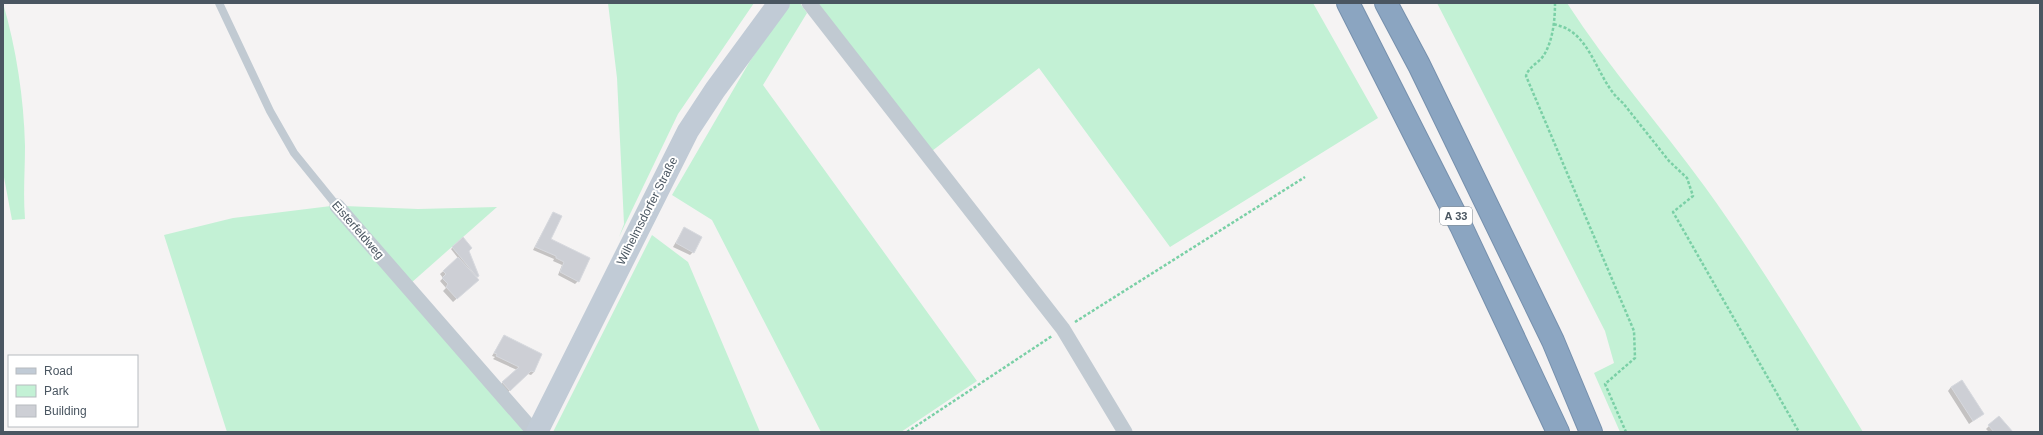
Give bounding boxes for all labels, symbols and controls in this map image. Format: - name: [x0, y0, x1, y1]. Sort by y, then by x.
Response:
- street label: Wilhelmsdorfer Straße: [614, 154, 680, 267]
- street label: Eisterfeldweg: [329, 198, 387, 262]
- road number: A 33: [1440, 207, 1472, 225]
- legend: [8, 355, 138, 427]
- text: Road: [44, 364, 73, 378]
- text: Park: [44, 384, 70, 398]
- text: Building: [44, 404, 87, 418]

